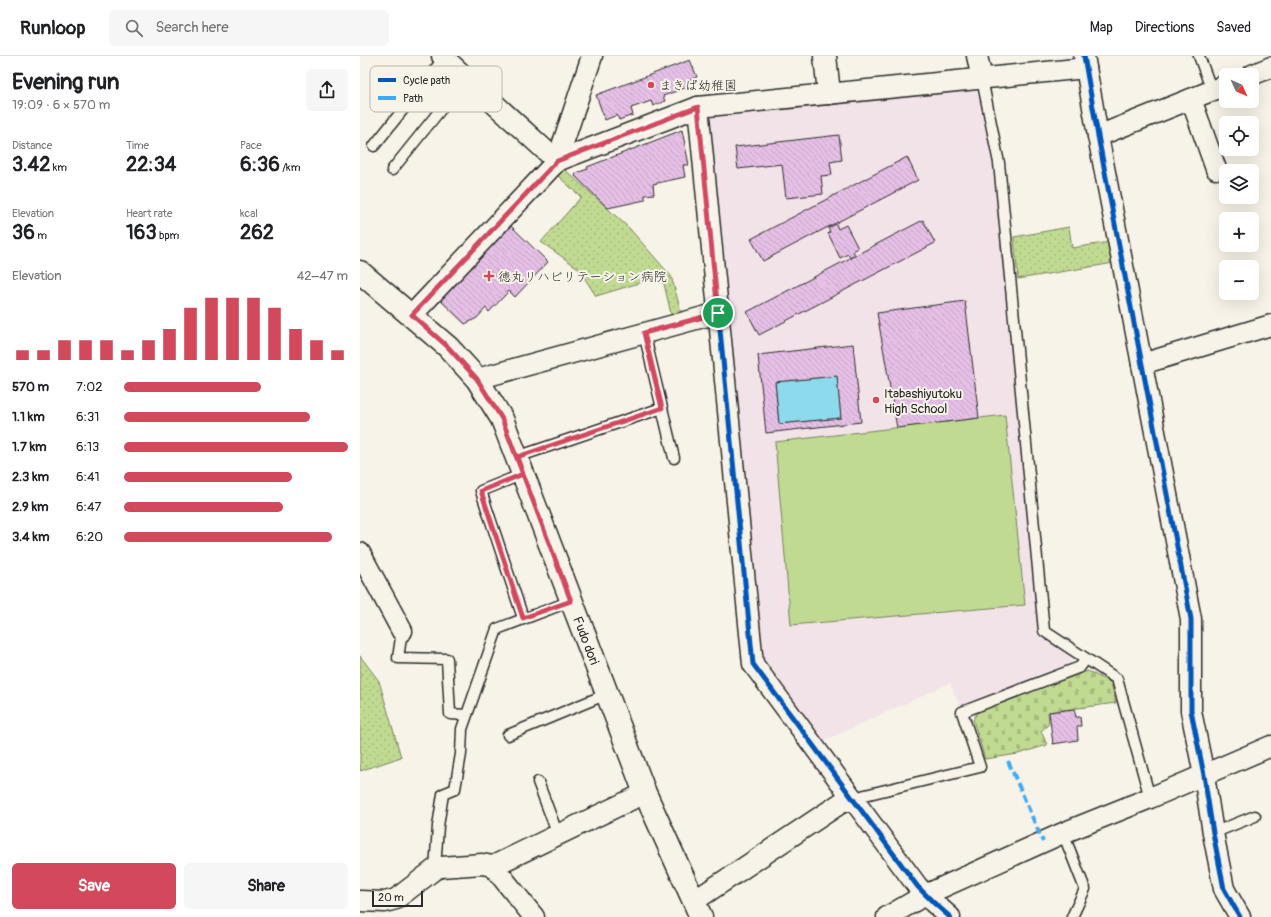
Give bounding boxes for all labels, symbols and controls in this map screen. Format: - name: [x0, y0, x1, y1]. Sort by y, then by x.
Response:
- search box: [109, 10, 389, 46]
- text: Runloop: [20, 16, 85, 40]
- icon: search: [123, 17, 145, 39]
- text: Search here: [155, 18, 229, 37]
- text: Map: [1090, 19, 1113, 36]
- text: Directions: [1135, 19, 1194, 36]
- text: Saved: [1216, 19, 1251, 36]
- legend: [370, 66, 502, 112]
- text: Evening run: [12, 68, 120, 96]
- north arrow: [1219, 68, 1259, 108]
- map controls: [1219, 68, 1259, 300]
- button: share: [306, 69, 348, 111]
- text: Cycle path: [403, 74, 450, 87]
- place label: まきば幼稚園: [659, 78, 737, 94]
- marker: まきば幼稚園: [646, 80, 656, 90]
- text: Path: [403, 92, 423, 105]
- text: 19:09 · 6 × 570 m: [12, 97, 110, 113]
- button: locate: [1219, 116, 1259, 156]
- text: Distance: [12, 139, 52, 152]
- text: Time: [126, 139, 149, 152]
- text: Pace: [240, 139, 262, 152]
- text: 3.42: [12, 152, 50, 177]
- text: 22:34: [126, 152, 176, 177]
- text: 6:36: [240, 152, 280, 177]
- text: km: [50, 161, 67, 174]
- text: /km: [280, 161, 300, 174]
- button: layers: [1219, 164, 1259, 204]
- text: Elevation: [12, 207, 54, 220]
- text: Heart rate: [126, 207, 172, 220]
- text: kcal: [240, 207, 258, 220]
- button: +: [1219, 212, 1259, 252]
- text: 36: [12, 220, 35, 245]
- text: 163: [126, 220, 157, 245]
- text: 262: [240, 220, 274, 245]
- text: m: [35, 229, 47, 242]
- text: bpm: [157, 229, 179, 242]
- button: −: [1219, 260, 1259, 300]
- text: Elevation: [12, 268, 62, 284]
- text: 42–47 m: [297, 268, 348, 284]
- place label: 徳丸リハビリテーション病院: [498, 269, 667, 285]
- marker: 徳丸リハビリテーション病院: [483, 270, 495, 282]
- pin: [701, 296, 735, 330]
- icon: arrive: [707, 302, 729, 324]
- text: 570 m: [12, 379, 49, 395]
- text: 7:02: [76, 379, 103, 395]
- place label: Itabashiyutoku High School: [884, 386, 962, 417]
- marker: Itabashiyutoku High School: [871, 395, 881, 405]
- text: 1.1 km: [12, 409, 45, 425]
- text: 6:31: [76, 409, 99, 425]
- text: 1.7 km: [12, 439, 47, 455]
- text: 6:13: [76, 439, 99, 455]
- text: 2.3 km: [12, 469, 49, 485]
- text: 6:41: [76, 469, 100, 485]
- text: 2.9 km: [12, 499, 49, 515]
- text: 6:47: [76, 499, 101, 515]
- text: 3.4 km: [12, 529, 49, 545]
- text: 6:20: [76, 529, 103, 545]
- street label: Fudo dori: [569, 614, 602, 667]
- button: Save: [12, 863, 176, 909]
- button: Share: [184, 863, 348, 909]
- scale bar: [372, 889, 423, 908]
- text: 20 m: [378, 891, 404, 904]

